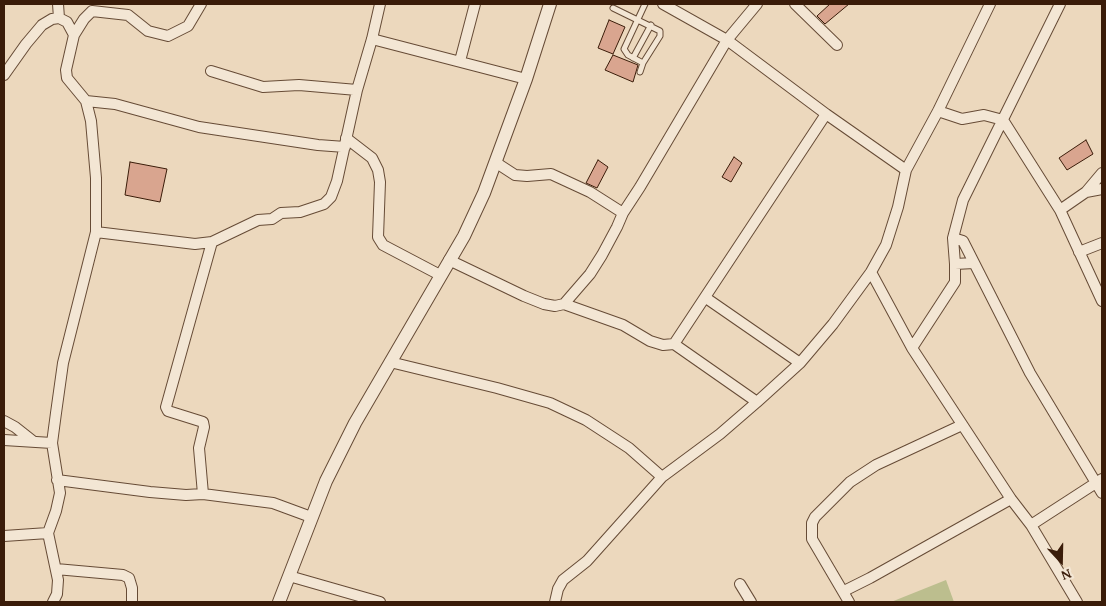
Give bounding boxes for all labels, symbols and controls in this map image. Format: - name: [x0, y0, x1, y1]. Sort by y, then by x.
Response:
- north arrow: [1036, 536, 1086, 586]
- text: N: [1058, 564, 1074, 586]

